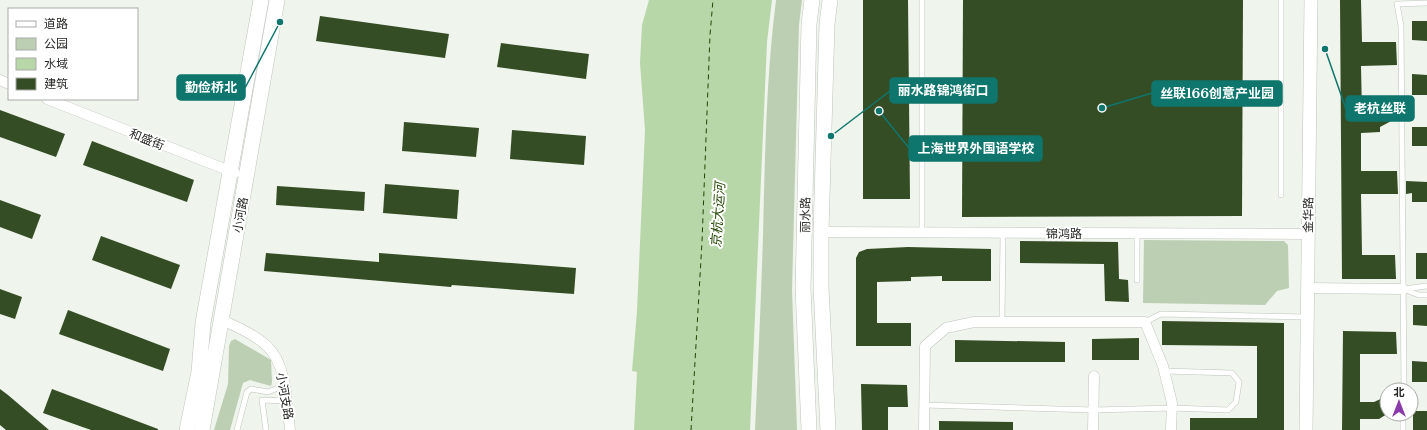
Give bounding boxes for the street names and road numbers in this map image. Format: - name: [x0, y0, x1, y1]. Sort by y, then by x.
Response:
- street label: 和盛街: [127, 125, 167, 153]
- street label: 小河路: [229, 196, 251, 234]
- street label: 丽水路: [797, 197, 813, 233]
- street label: 金华路: [1300, 197, 1316, 233]
- street label: 锦鸿路: [1046, 226, 1082, 241]
- street label: 小河支路: [273, 371, 297, 421]

